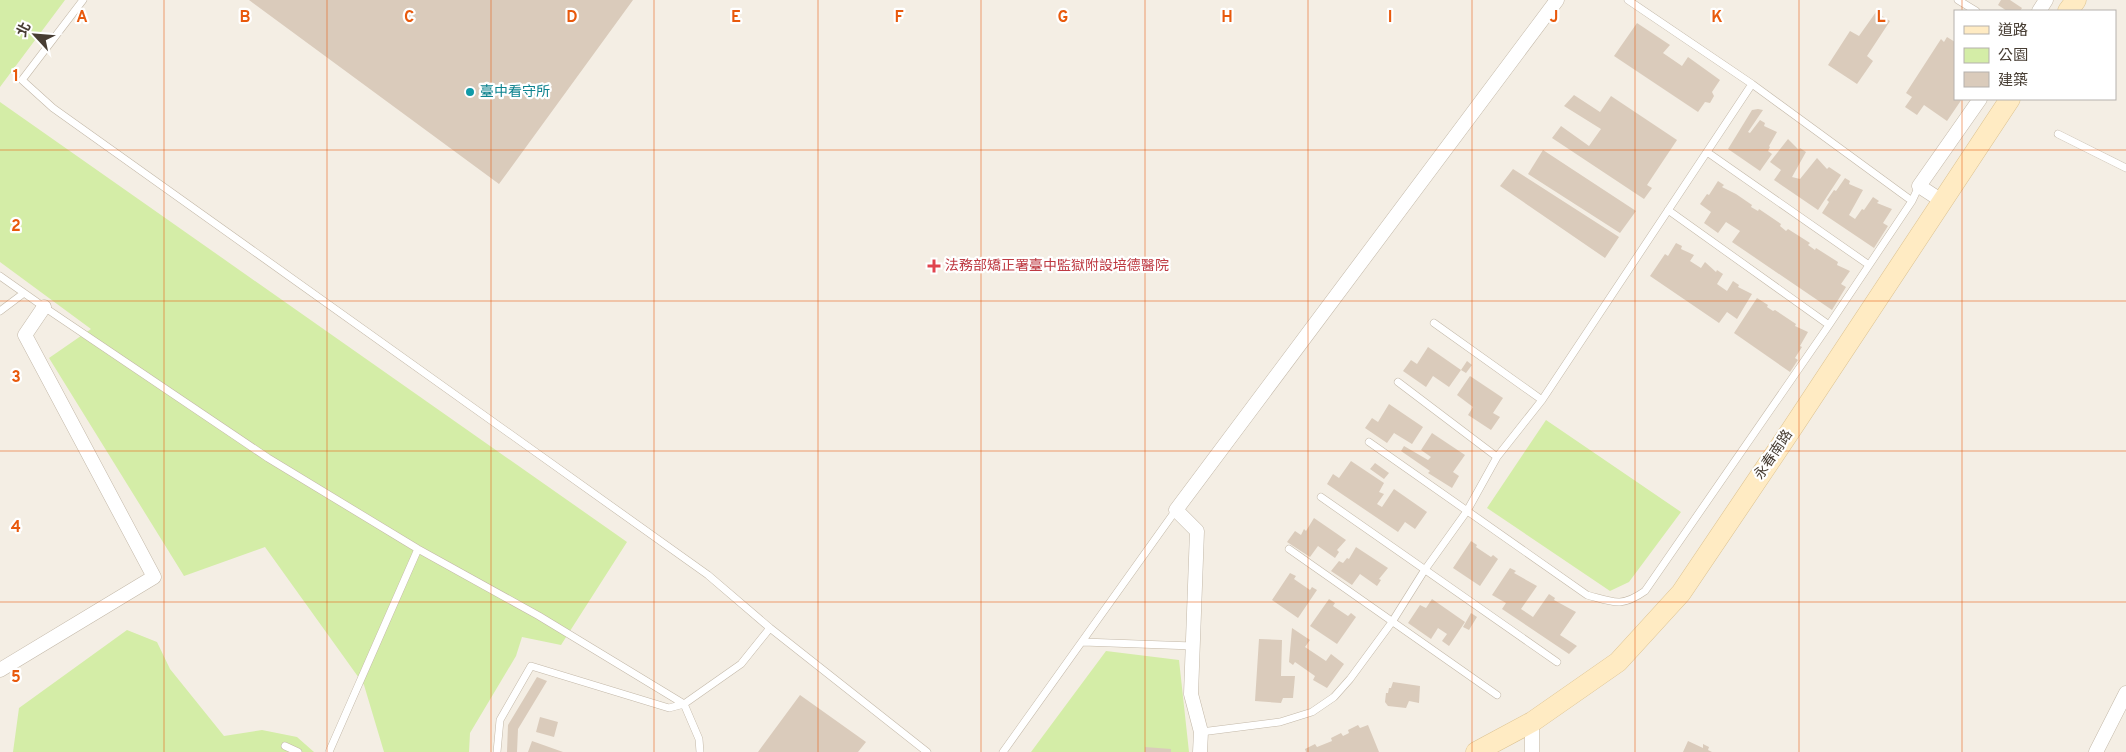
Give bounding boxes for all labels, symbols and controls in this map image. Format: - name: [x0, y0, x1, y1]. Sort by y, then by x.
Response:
- text: A: [76, 8, 88, 28]
- text: B: [239, 8, 251, 28]
- text: C: [404, 8, 414, 28]
- text: D: [566, 8, 578, 28]
- text: E: [731, 8, 741, 28]
- text: F: [894, 8, 904, 28]
- text: G: [1058, 8, 1068, 28]
- text: H: [1221, 8, 1233, 28]
- text: I: [1388, 8, 1392, 28]
- text: J: [1550, 8, 1558, 28]
- text: K: [1711, 8, 1723, 28]
- text: L: [1876, 8, 1886, 28]
- north arrow: [10, 10, 60, 60]
- legend: [1954, 10, 2116, 100]
- text: 北: [14, 20, 35, 40]
- text: 道路: [1998, 22, 2028, 41]
- text: 公園: [1998, 47, 2028, 66]
- text: 1: [13, 67, 19, 87]
- text: 建築: [1998, 72, 2028, 91]
- place label: 臺中看守所: [480, 84, 550, 101]
- marker: 臺中看守所: [464, 86, 476, 98]
- text: 2: [11, 217, 21, 237]
- place label: 法務部矯正署臺中監獄附設培德醫院: [945, 257, 1169, 275]
- marker: 法務部矯正署臺中監獄附設培德醫院: [927, 259, 941, 273]
- text: 3: [11, 368, 21, 388]
- street label: 永春南路: [1751, 427, 1797, 483]
- text: 4: [11, 518, 21, 538]
- text: 5: [11, 668, 21, 688]

